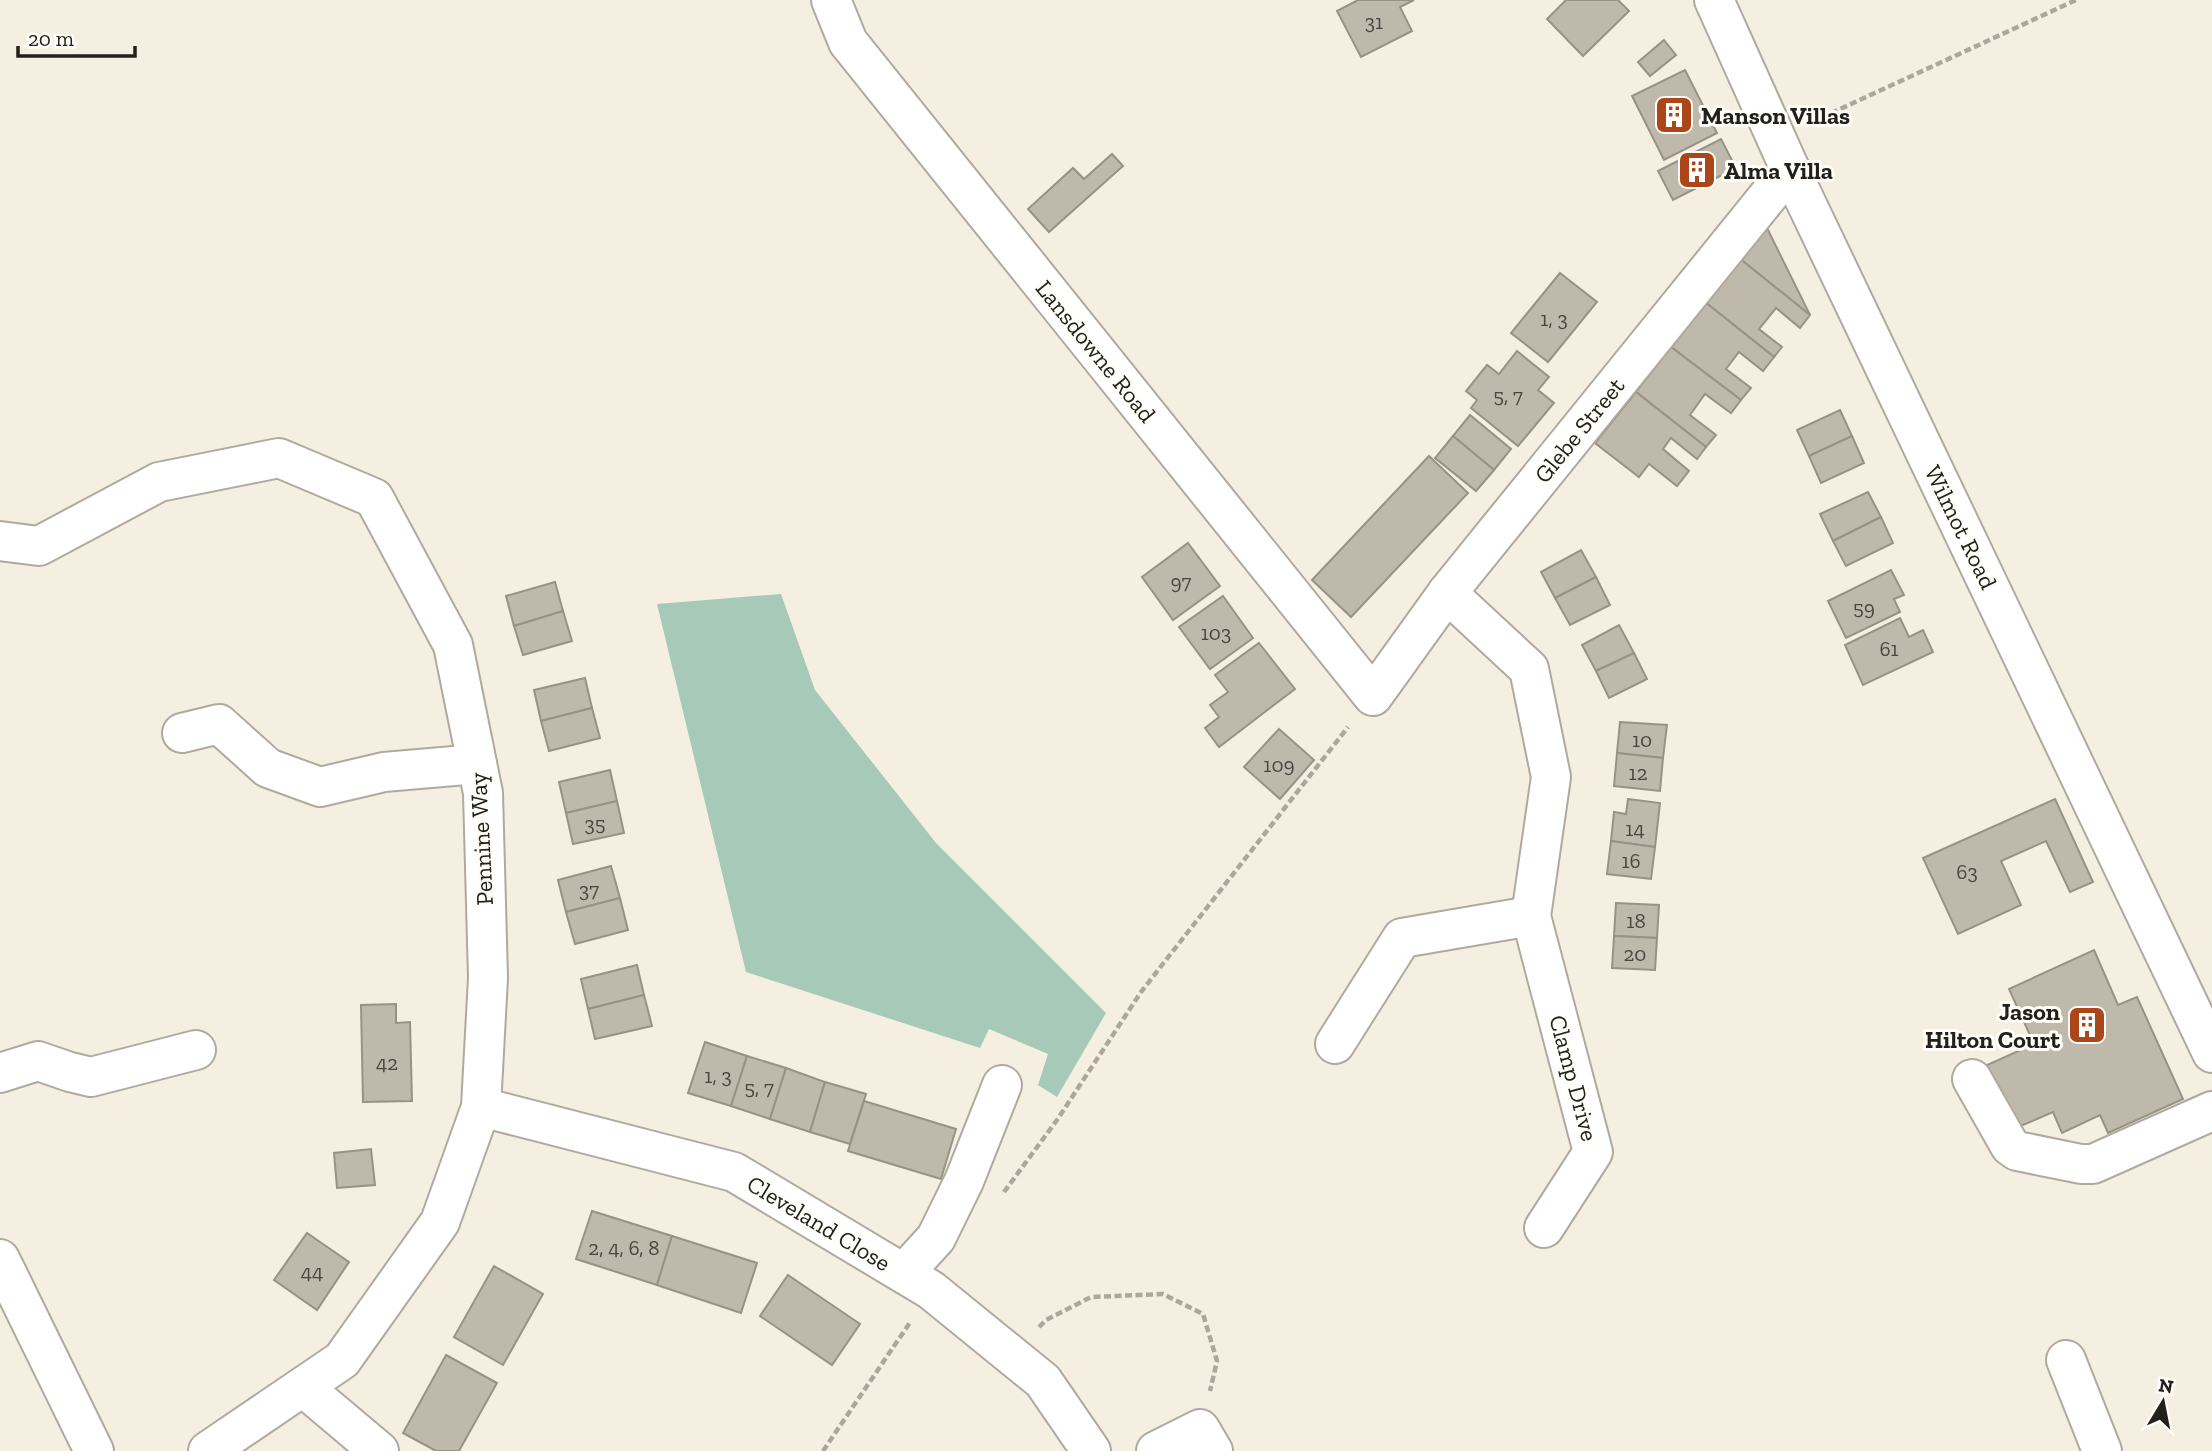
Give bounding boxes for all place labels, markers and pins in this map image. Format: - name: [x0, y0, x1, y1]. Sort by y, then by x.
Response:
- building icon: Manson Villas: [1653, 94, 1695, 136]
- place label: Manson Villas: [1701, 101, 1850, 130]
- building icon: Alma Villa: [1676, 149, 1718, 191]
- place label: Alma Villa: [1724, 156, 1833, 185]
- place label: Jason Hilton Court: [1925, 997, 2060, 1054]
- building icon: Jason Hilton Court: [2066, 1004, 2108, 1046]

